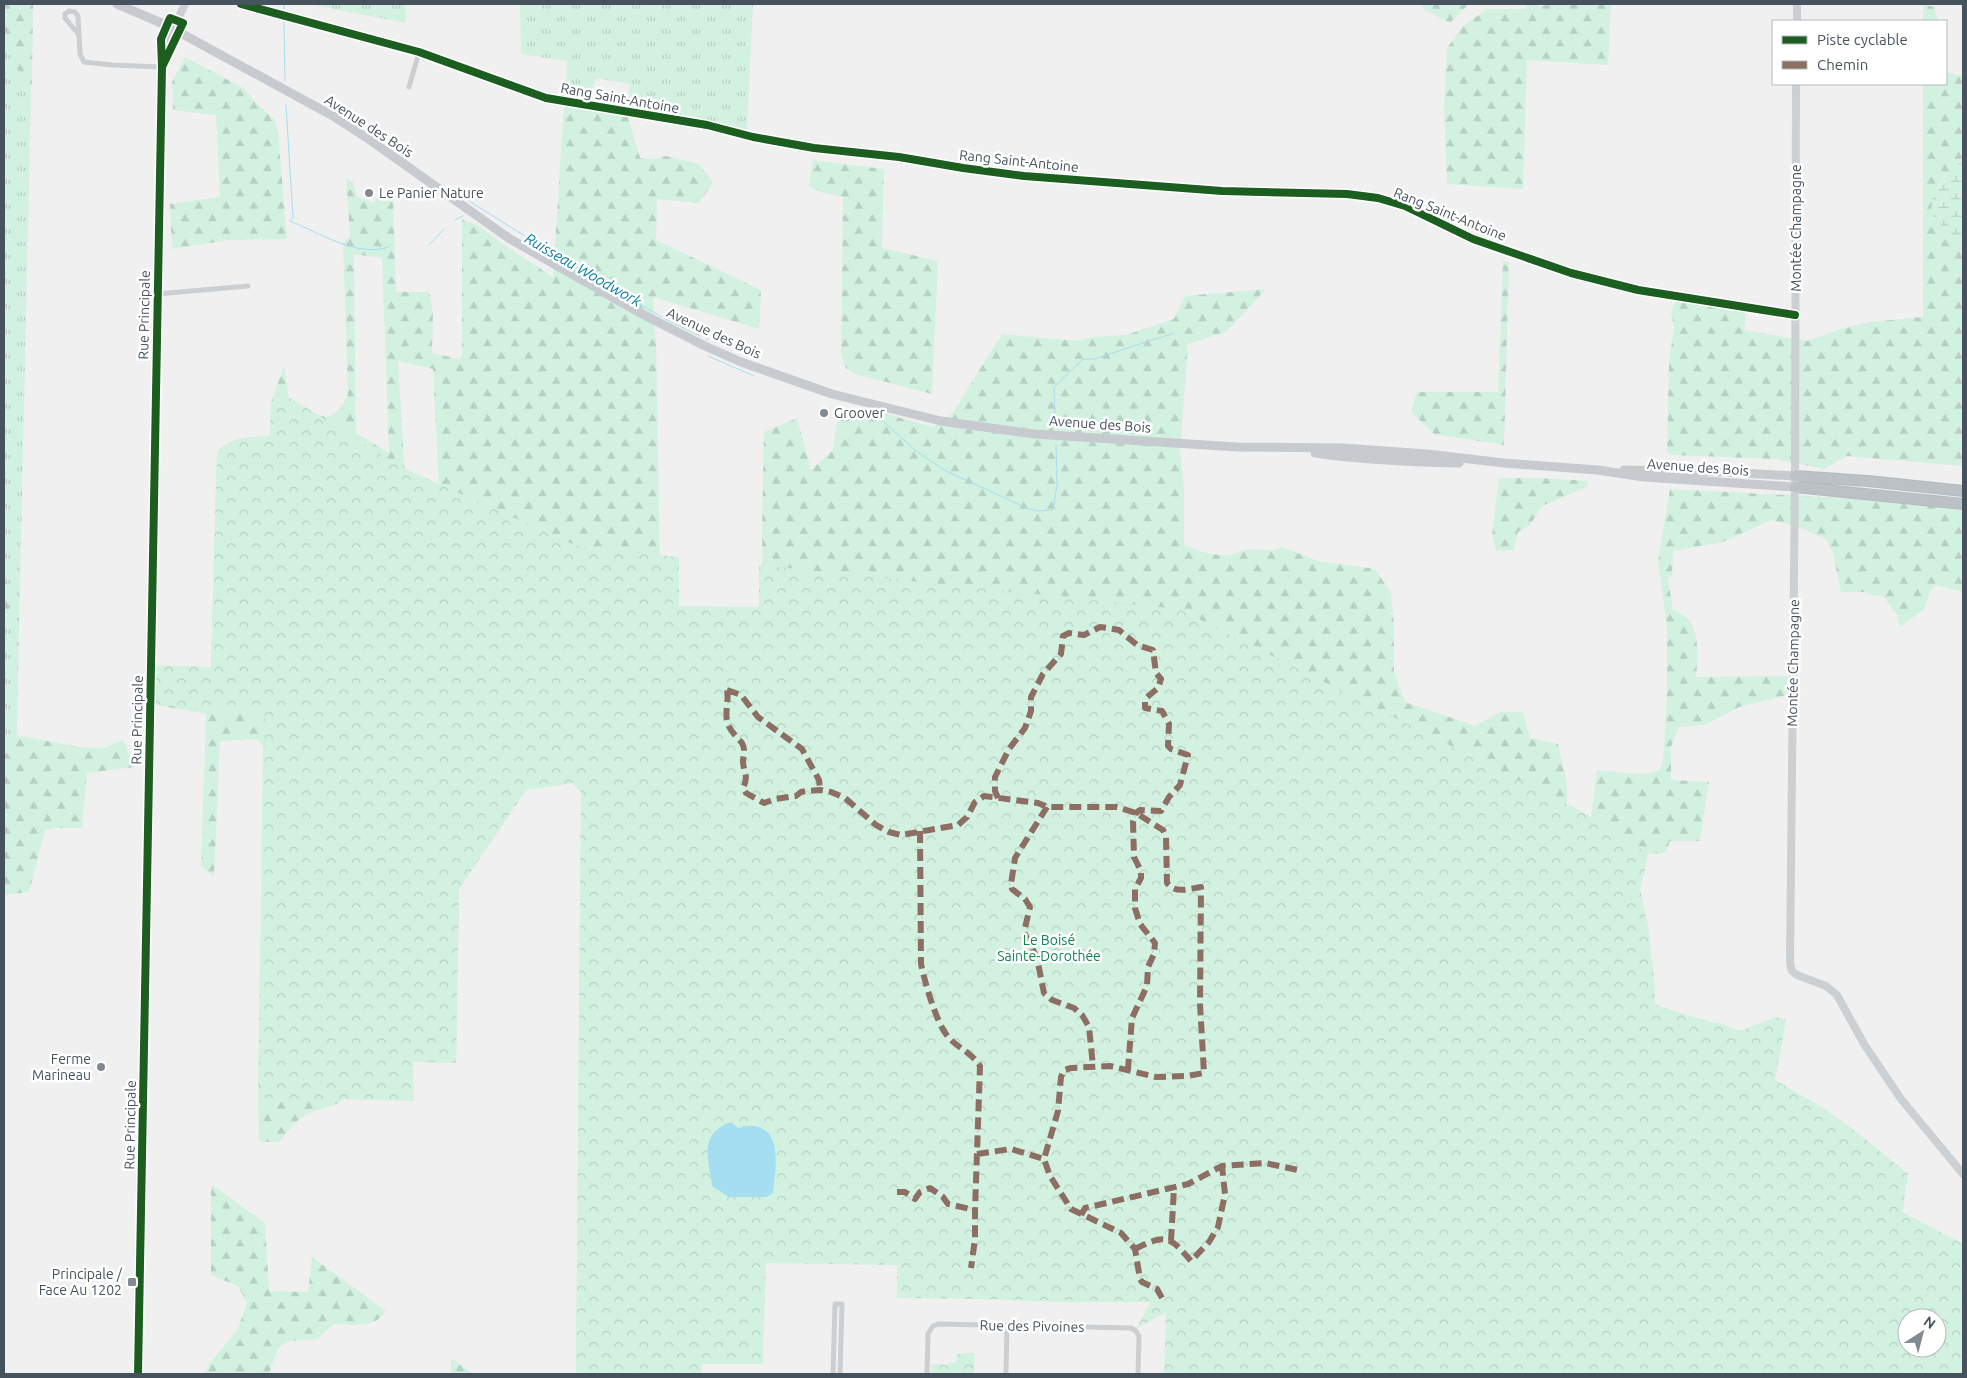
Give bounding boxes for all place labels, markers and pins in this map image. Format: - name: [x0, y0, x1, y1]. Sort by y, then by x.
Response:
- place label: Le Panier Nature: [379, 185, 484, 201]
- marker: Le Panier Nature: [363, 187, 375, 199]
- place label: Groover: [834, 405, 885, 421]
- marker: Groover: [818, 407, 830, 419]
- place label: Ferme Marineau: [32, 1051, 91, 1083]
- marker: Ferme Marineau: [95, 1061, 107, 1073]
- place label: Principale / Face Au 1202: [39, 1266, 123, 1298]
- marker: Principale / Face Au 1202: [126, 1276, 138, 1288]

